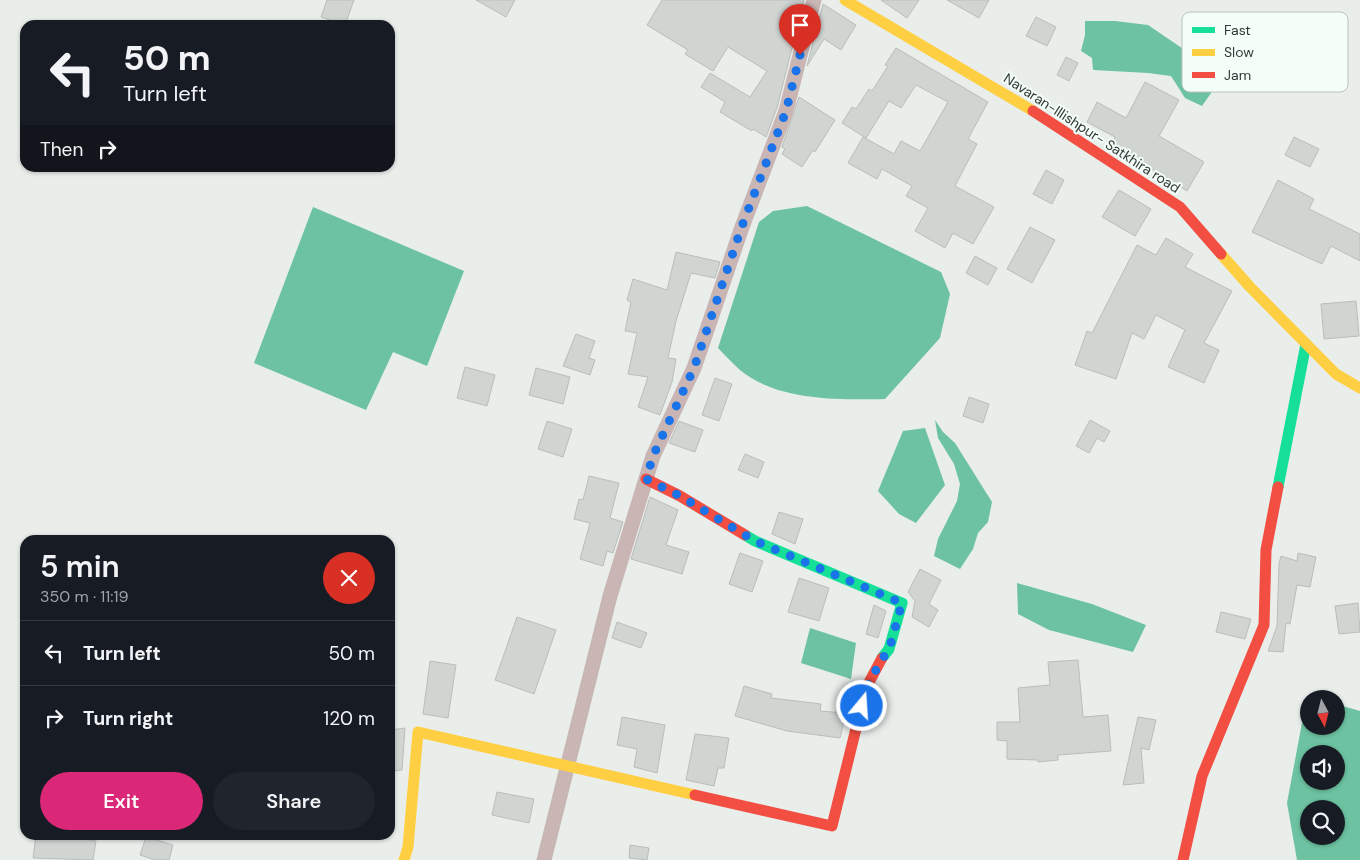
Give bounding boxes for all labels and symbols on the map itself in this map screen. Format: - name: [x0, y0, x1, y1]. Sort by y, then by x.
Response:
- pin: [779, 4, 821, 55]
- legend: [1182, 12, 1348, 92]
- text: Fast: [1224, 21, 1251, 39]
- text: Slow: [1224, 43, 1254, 61]
- text: Jam: [1224, 66, 1251, 84]
- street label: Navaran-Illishpur- Satkhira road: [1000, 69, 1184, 197]
- position arrow: [835, 679, 887, 731]
- north arrow: [1300, 690, 1345, 735]

